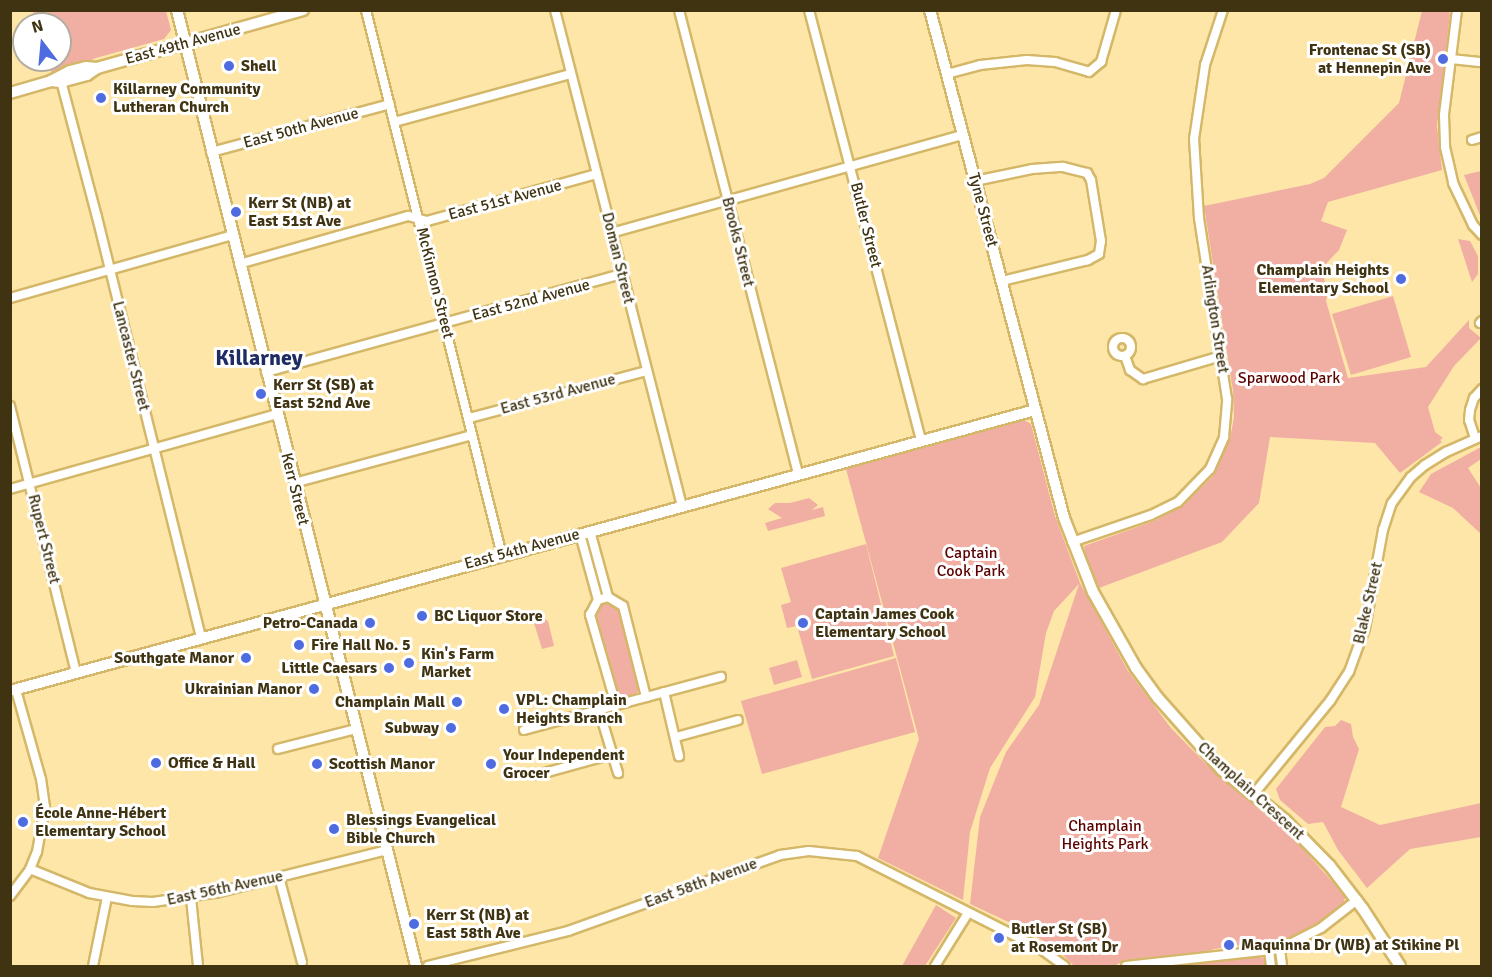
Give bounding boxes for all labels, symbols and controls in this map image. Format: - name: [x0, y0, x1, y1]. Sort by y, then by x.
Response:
- north arrow: [12, 12, 72, 72]
- text: N: [29, 15, 46, 38]
- street label: East 49th Avenue: [123, 19, 243, 69]
- place label: Frontenac St (SB) at Hennepin Ave: [1309, 40, 1431, 78]
- marker: Frontenac St (SB) at Hennepin Ave: [1436, 52, 1450, 66]
- place label: Shell: [241, 56, 276, 76]
- marker: Shell: [222, 59, 236, 73]
- place label: Killarney Community Lutheran Church: [113, 79, 260, 117]
- marker: Killarney Community Lutheran Church: [94, 91, 108, 105]
- street label: East 50th Avenue: [241, 103, 361, 153]
- street label: Tyne Street: [964, 171, 1002, 249]
- street label: East 51st Avenue: [446, 176, 564, 224]
- street label: Butler Street: [846, 180, 886, 270]
- place label: Kerr St (NB) at East 51st Ave: [248, 193, 351, 231]
- street label: Brooks Street: [718, 195, 758, 289]
- marker: Kerr St (NB) at East 51st Ave: [229, 205, 243, 219]
- street label: Doman Street: [597, 210, 639, 306]
- street label: McKinnon Street: [412, 225, 458, 341]
- place label: Champlain Heights Elementary School: [1256, 260, 1389, 298]
- street label: Arlington Street: [1197, 263, 1233, 375]
- marker: Champlain Heights Elementary School: [1394, 272, 1408, 286]
- street label: East 52nd Avenue: [470, 275, 592, 325]
- street label: Lancaster Street: [108, 299, 154, 413]
- district label: Killarney: [215, 345, 303, 371]
- park label: Sparwood Park: [1238, 368, 1340, 388]
- street label: East 53rd Avenue: [498, 369, 618, 419]
- place label: Kerr St (SB) at East 52nd Ave: [273, 375, 374, 413]
- marker: Kerr St (SB) at East 52nd Ave: [254, 387, 268, 401]
- street label: Kerr Street: [277, 451, 313, 527]
- street label: Rupert Street: [24, 492, 64, 586]
- street label: East 54th Avenue: [462, 524, 582, 574]
- park label: Captain Cook Park: [937, 543, 1005, 581]
- street label: Blake Street: [1349, 560, 1387, 646]
- place label: Captain James Cook Elementary School: [815, 604, 954, 642]
- place label: BC Liquor Store: [434, 606, 543, 626]
- marker: BC Liquor Store: [415, 609, 429, 623]
- place label: Petro-Canada: [263, 613, 358, 633]
- marker: Petro-Canada: [363, 616, 377, 630]
- marker: Captain James Cook Elementary School: [796, 616, 810, 630]
- place label: Fire Hall No. 5: [311, 635, 411, 655]
- marker: Fire Hall No. 5: [292, 638, 306, 652]
- place label: Kin's Farm Market: [421, 644, 494, 682]
- place label: Southgate Manor: [114, 648, 234, 668]
- marker: Southgate Manor: [239, 651, 253, 665]
- marker: Kin's Farm Market: [402, 656, 416, 670]
- place label: Little Caesars: [281, 658, 377, 678]
- marker: Little Caesars: [382, 661, 396, 675]
- place label: Ukrainian Manor: [185, 679, 302, 699]
- marker: Ukrainian Manor: [307, 682, 321, 696]
- place label: VPL: Champlain Heights Branch: [516, 690, 627, 728]
- place label: Champlain Mall: [335, 692, 445, 712]
- marker: Champlain Mall: [450, 695, 464, 709]
- marker: VPL: Champlain Heights Branch: [497, 702, 511, 716]
- place label: Subway: [385, 718, 439, 738]
- marker: Subway: [444, 721, 458, 735]
- street label: Champlain Crescent: [1194, 738, 1308, 844]
- place label: Your Independent Grocer: [503, 745, 625, 783]
- place label: Office & Hall: [168, 753, 255, 773]
- place label: Scottish Manor: [329, 754, 435, 774]
- marker: Office & Hall: [149, 756, 163, 770]
- marker: Scottish Manor: [310, 757, 324, 771]
- marker: Your Independent Grocer: [484, 757, 498, 771]
- place label: École Anne-Hébert Elementary School: [35, 803, 166, 841]
- place label: Blessings Evangelical Bible Church: [346, 810, 496, 848]
- marker: École Anne-Hébert Elementary School: [16, 815, 30, 829]
- park label: Champlain Heights Park: [1061, 816, 1149, 854]
- marker: Blessings Evangelical Bible Church: [327, 822, 341, 836]
- street label: East 58th Avenue: [642, 854, 760, 912]
- street label: East 56th Avenue: [165, 866, 285, 910]
- place label: Kerr St (NB) at East 58th Ave: [426, 905, 529, 943]
- marker: Kerr St (NB) at East 58th Ave: [407, 917, 421, 931]
- place label: Butler St (SB) at Rosemont Dr: [1011, 919, 1118, 957]
- marker: Butler St (SB) at Rosemont Dr: [992, 931, 1006, 945]
- place label: Maquinna Dr (WB) at Stikine Pl: [1241, 935, 1459, 955]
- marker: Maquinna Dr (WB) at Stikine Pl: [1222, 938, 1236, 952]

